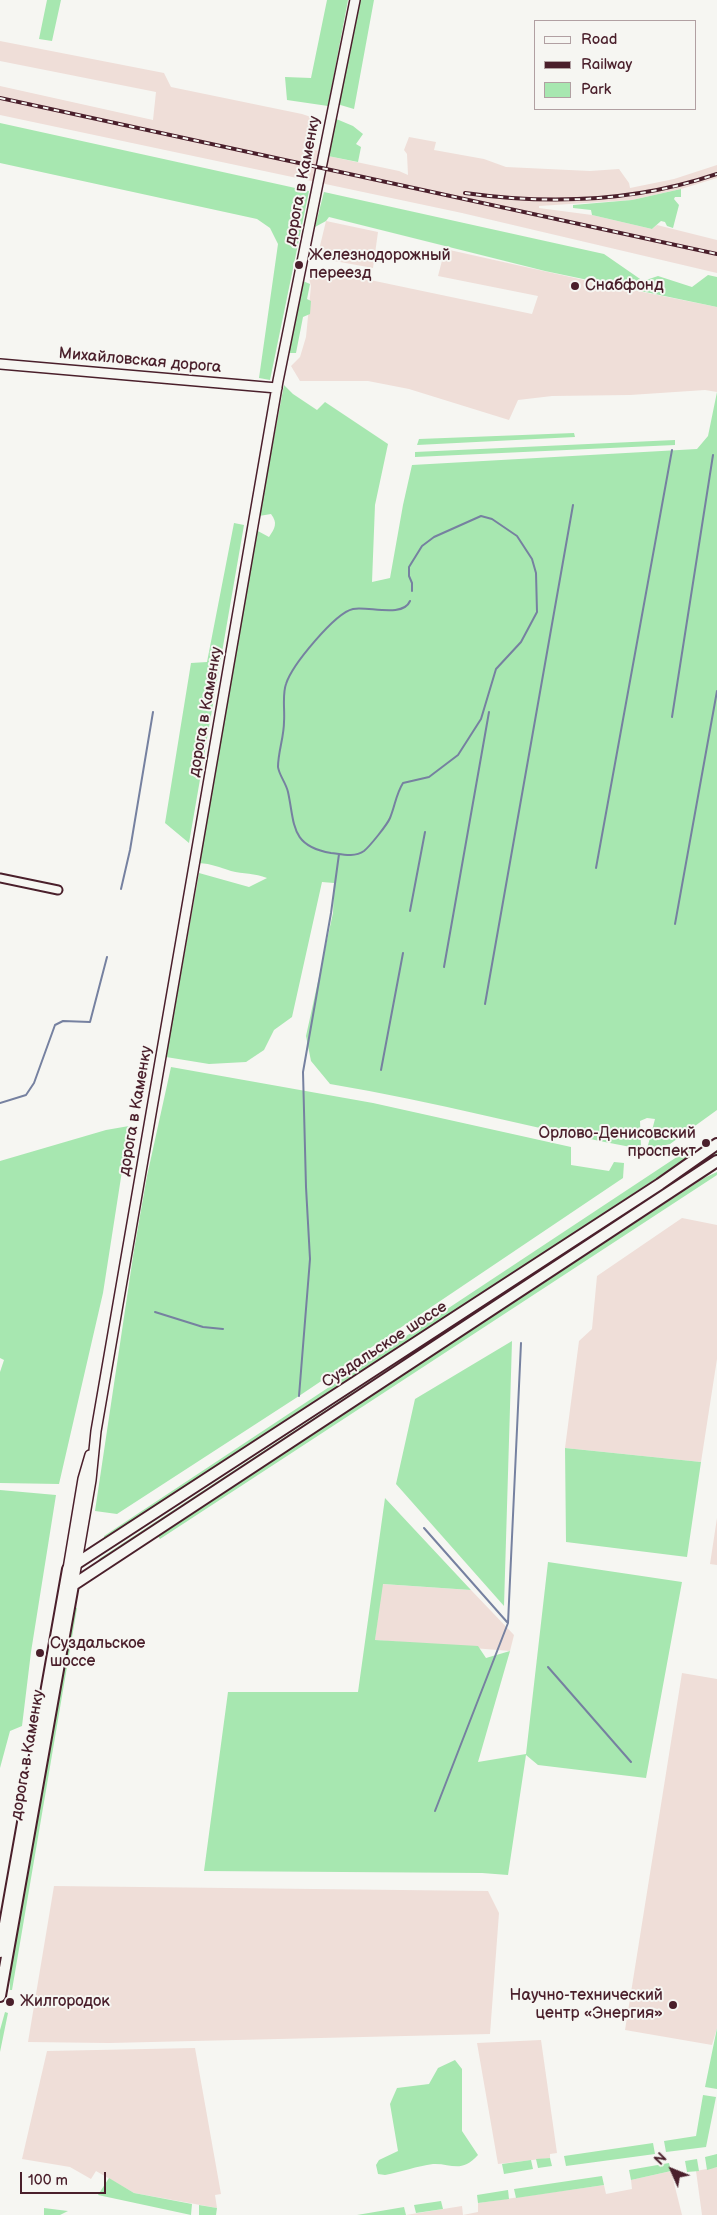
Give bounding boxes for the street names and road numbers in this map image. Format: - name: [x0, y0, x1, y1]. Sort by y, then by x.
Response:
- street label: дорога в Каменку: [281, 114, 325, 248]
- street label: Михайловская дорога: [58, 344, 222, 378]
- street label: дорога в Каменку: [185, 645, 227, 779]
- street label: дорога в Каменку: [115, 1044, 157, 1178]
- street label: Суздальское шоссе: [319, 1297, 451, 1393]
- street label: дорога в Каменку: [7, 1688, 49, 1822]

